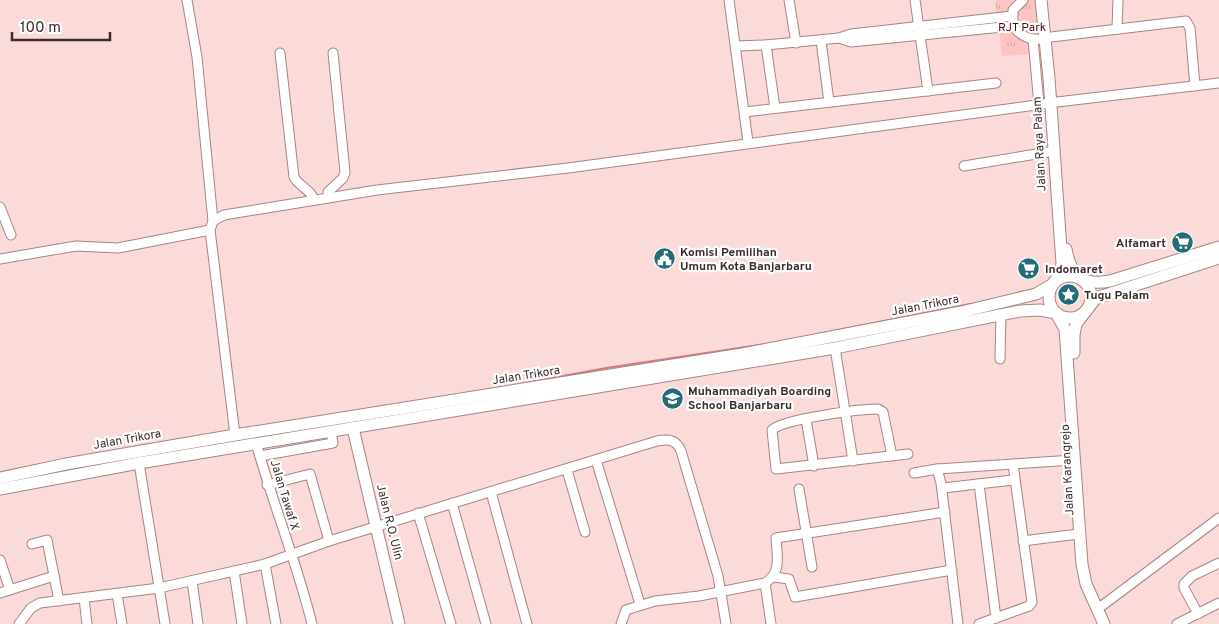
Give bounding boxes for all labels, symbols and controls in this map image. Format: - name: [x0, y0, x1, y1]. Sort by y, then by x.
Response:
- scale bar: [12, 10, 110, 42]
- text: 100 m: [20, 19, 61, 38]
- park label: RJT Park: [998, 20, 1046, 36]
- street label: Jalan Raya Palam: [1030, 96, 1050, 192]
- supermarket icon: Alfamart: [1170, 231, 1194, 255]
- place label: Alfamart: [1116, 236, 1166, 252]
- place label: Komisi Pemilihan Umum Kota Banjarbaru: [680, 245, 812, 275]
- public building icon: Komisi Pemilihan Umum Kota Banjarbaru: [652, 247, 676, 271]
- supermarket icon: Indomaret: [1017, 257, 1041, 281]
- place label: Indomaret: [1045, 262, 1103, 278]
- place icon: Tugu Palam: [1056, 283, 1080, 307]
- place label: Tugu Palam: [1084, 288, 1149, 304]
- street label: Jalan Trikora: [890, 292, 960, 320]
- street label: Jalan Trikora: [491, 363, 561, 389]
- place label: Muhammadiyah Boarding School Banjarbaru: [688, 384, 831, 414]
- school or university icon: Muhammadiyah Boarding School Banjarbaru: [660, 386, 684, 410]
- street label: Jalan Karangrejo: [1058, 424, 1078, 516]
- street label: Jalan Trikora: [92, 426, 162, 454]
- street label: Jalan Tawaf X: [266, 458, 302, 532]
- street label: Jalan R.O. Ulin: [372, 483, 406, 562]

